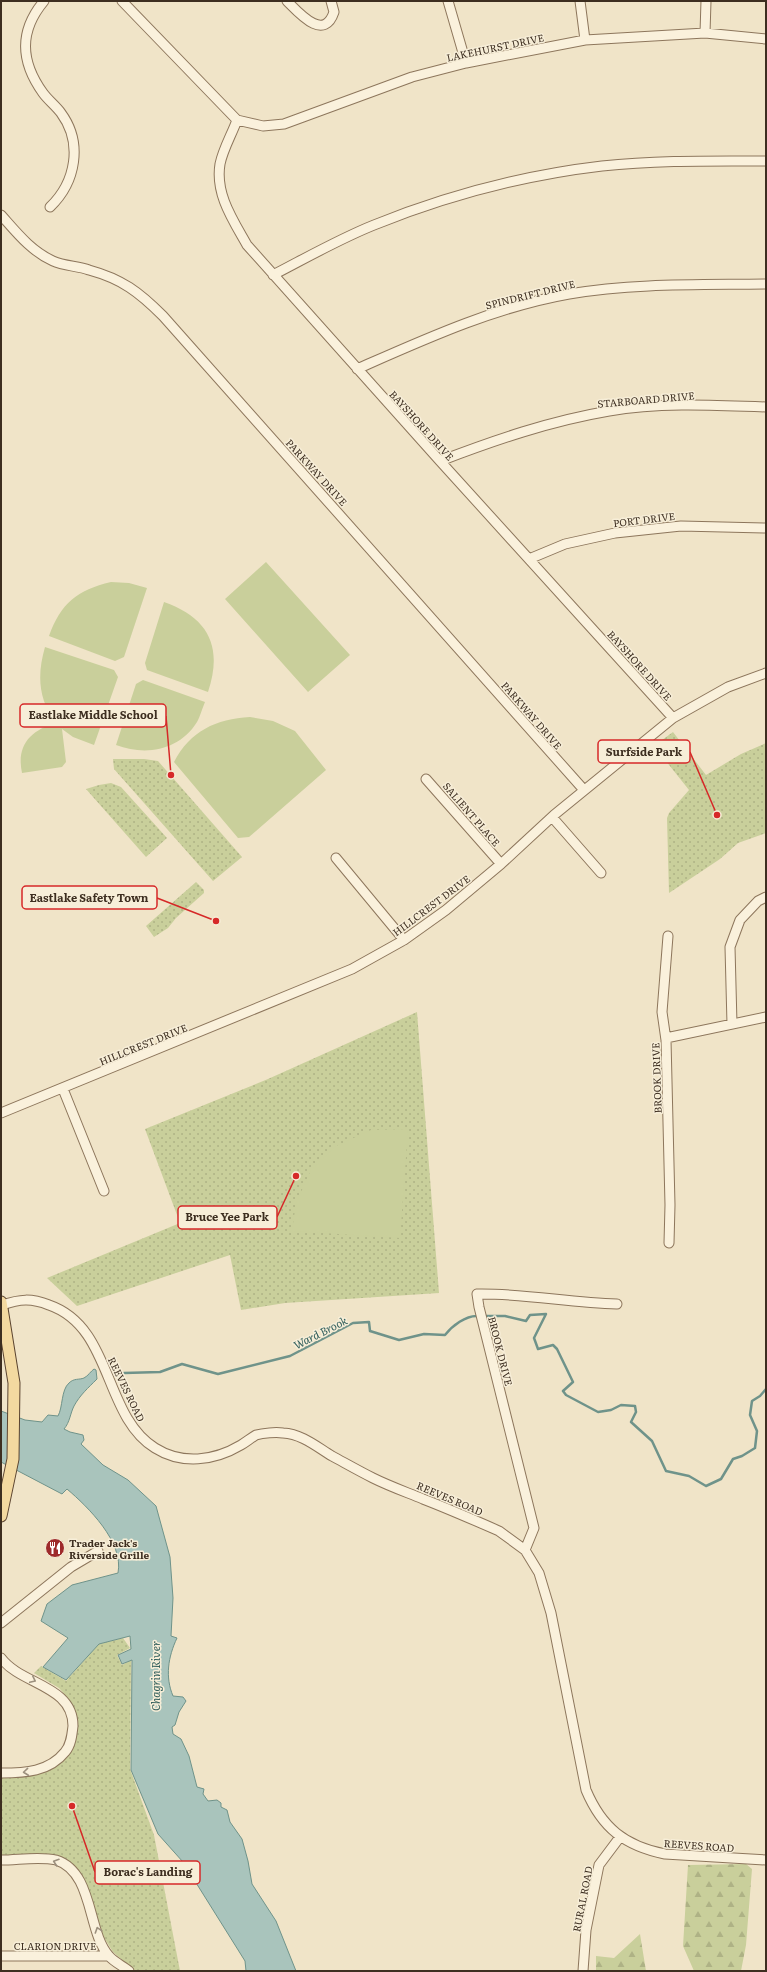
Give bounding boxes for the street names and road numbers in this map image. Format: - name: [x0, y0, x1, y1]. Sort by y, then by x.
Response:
- street label: LAKEHURST DRIVE: [445, 29, 545, 65]
- street label: SPINDRIFT DRIVE: [484, 276, 576, 312]
- street label: BAYSHORE DRIVE: [386, 387, 458, 463]
- street label: STARBOARD DRIVE: [597, 387, 695, 411]
- street label: PARKWAY DRIVE: [283, 435, 351, 509]
- street label: PORT DRIVE: [612, 508, 676, 530]
- street label: BAYSHORE DRIVE: [604, 627, 676, 703]
- street label: PARKWAY DRIVE: [498, 678, 566, 752]
- street label: SALIENT PLACE: [440, 779, 504, 849]
- street label: HILLCREST DRIVE: [389, 871, 473, 939]
- street label: HILLCREST DRIVE: [97, 1020, 189, 1068]
- street label: BROOK DRIVE: [647, 1042, 665, 1114]
- street label: BROOK DRIVE: [485, 1315, 517, 1387]
- street label: REEVES ROAD: [105, 1354, 149, 1424]
- street label: REEVES ROAD: [415, 1477, 486, 1519]
- street label: REEVES ROAD: [663, 1835, 735, 1855]
- street label: RURAL ROAD: [568, 1864, 596, 1933]
- street label: CLARION DRIVE: [14, 1938, 96, 1953]

